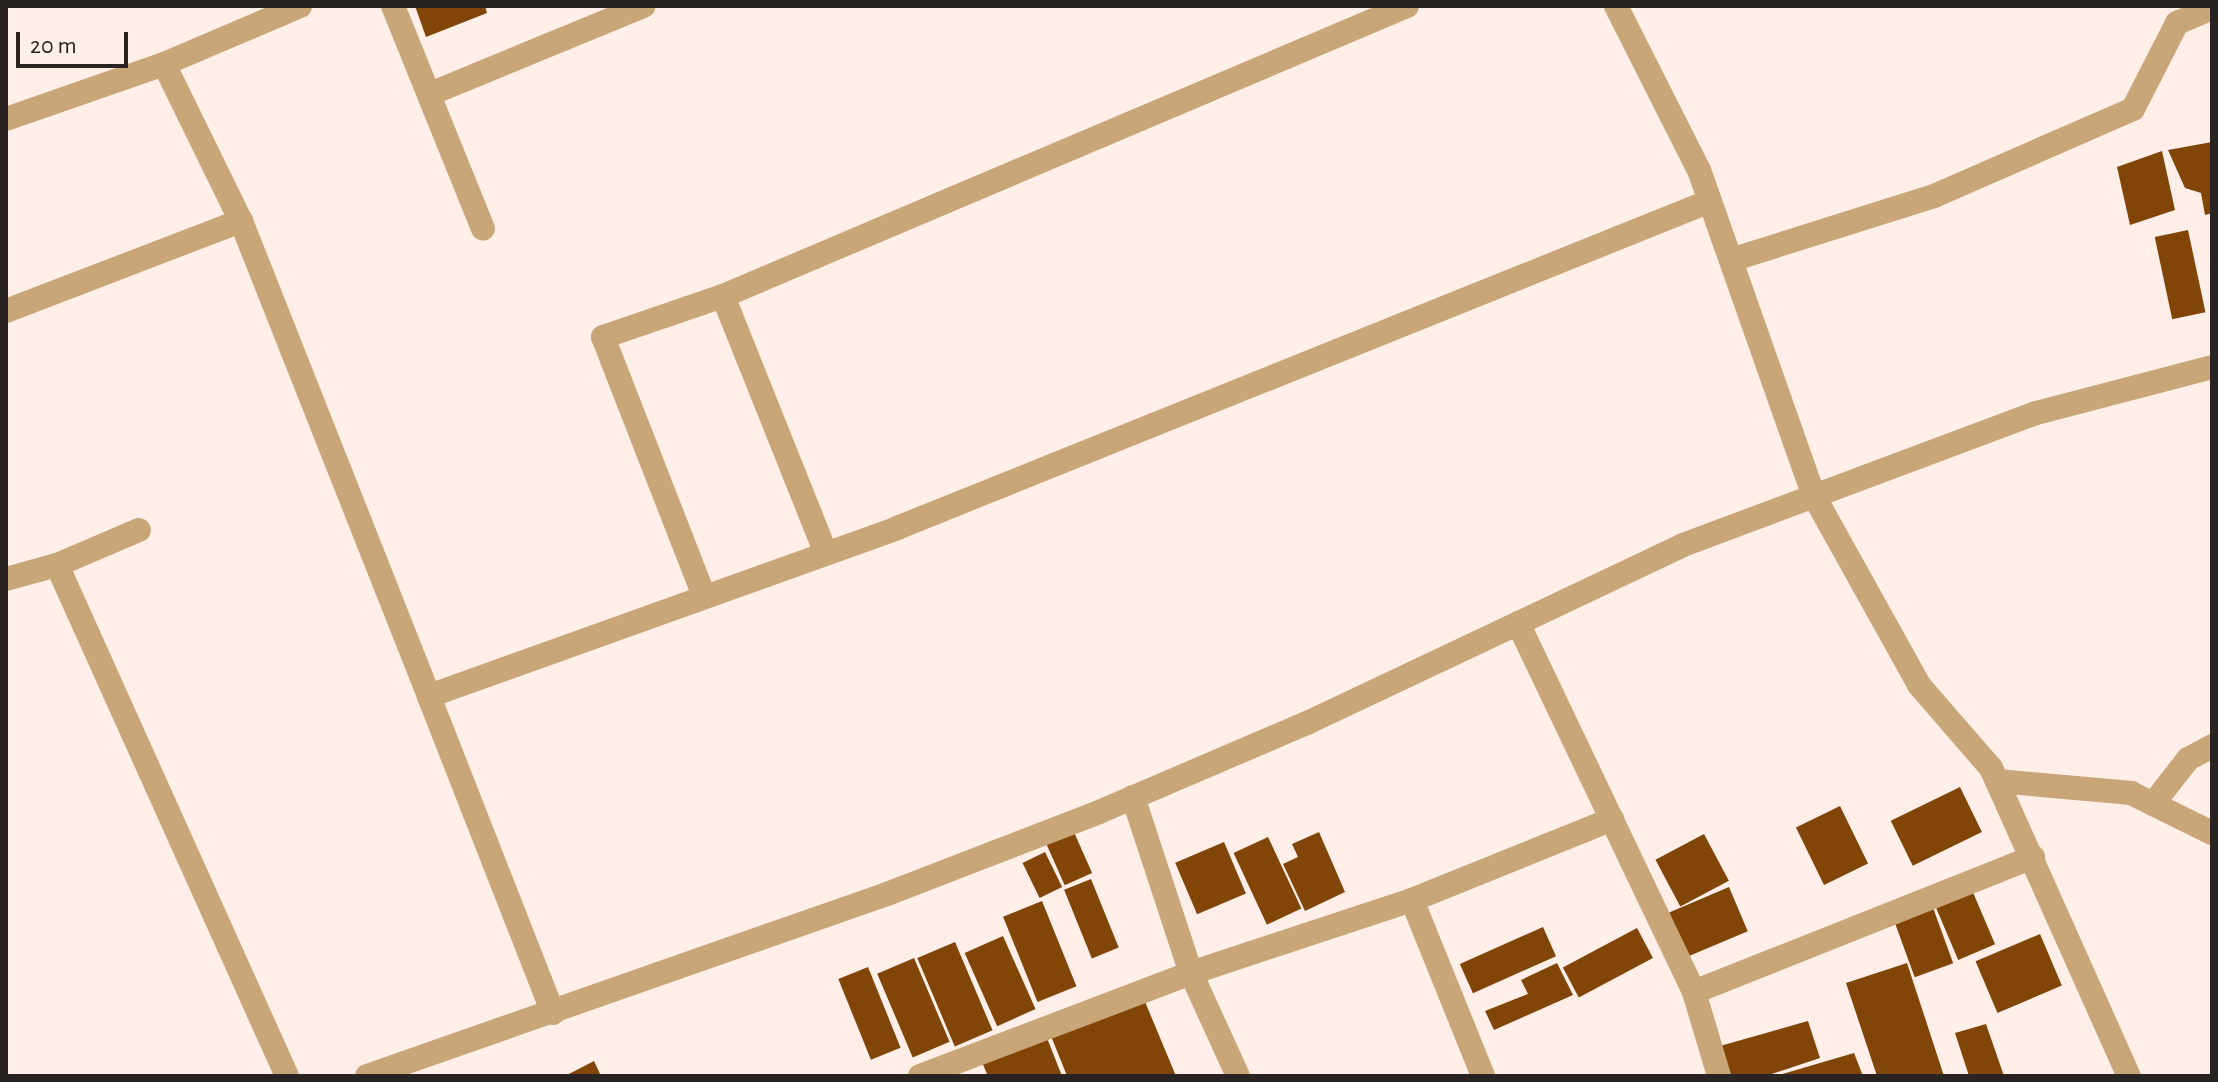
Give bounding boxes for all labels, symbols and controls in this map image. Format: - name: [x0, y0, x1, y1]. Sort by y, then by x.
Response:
- scale bar: [20, 16, 132, 66]
- text: 20 m: [30, 34, 77, 58]

